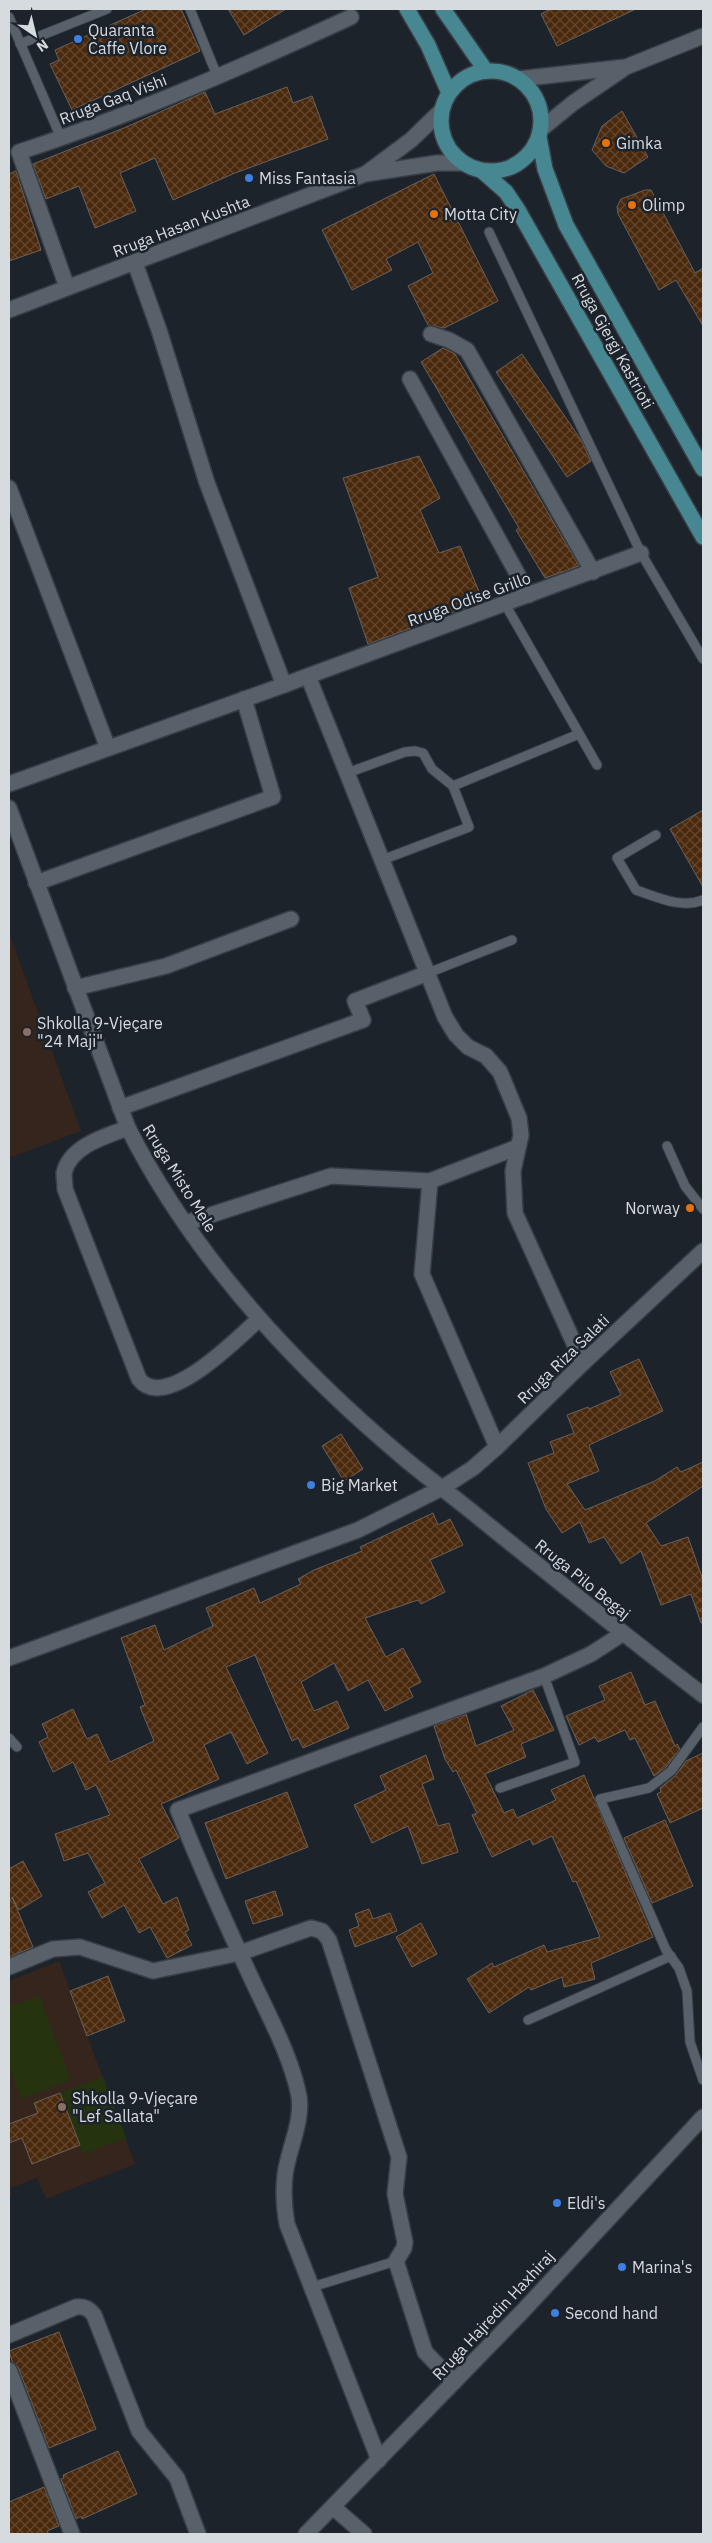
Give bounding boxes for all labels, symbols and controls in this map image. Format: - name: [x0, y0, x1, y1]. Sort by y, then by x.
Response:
- north arrow: [10, 10, 60, 60]
- place label: Quaranta Caffe Vlore: [88, 20, 167, 58]
- marker: Quaranta Caffe Vlore: [72, 33, 84, 45]
- text: N: [33, 35, 52, 56]
- street label: Rruga Gaq Vishi: [57, 69, 169, 129]
- place label: Gimka: [616, 133, 662, 153]
- marker: Gimka: [600, 137, 612, 149]
- place label: Miss Fantasia: [259, 168, 356, 188]
- marker: Miss Fantasia: [243, 172, 255, 184]
- street label: Rruga Hasan Kushta: [110, 191, 253, 261]
- place label: Olimp: [642, 195, 685, 215]
- marker: Olimp: [626, 199, 638, 211]
- place label: Motta City: [444, 204, 517, 224]
- marker: Motta City: [428, 208, 440, 220]
- street label: Rruga Gjergj Kastrioti: [567, 270, 659, 412]
- street label: Rruga Odise Grillo: [405, 567, 533, 631]
- place label: Shkolla 9-Vjeçare "24 Maji": [37, 1013, 163, 1051]
- marker: Shkolla 9-Vjeçare "24 Maji": [21, 1026, 33, 1038]
- street label: Rruga Misto Mele: [139, 1120, 221, 1236]
- place label: Norway: [625, 1198, 680, 1218]
- marker: Norway: [684, 1202, 696, 1214]
- street label: Rruga Riza Salati: [513, 1310, 613, 1408]
- place label: Big Market: [321, 1475, 398, 1495]
- marker: Big Market: [305, 1479, 317, 1491]
- street label: Rruga Pilo Begaj: [531, 1534, 635, 1624]
- place label: Shkolla 9-Vjeçare "Lef Sallata": [72, 2088, 198, 2126]
- marker: Shkolla 9-Vjeçare "Lef Sallata": [56, 2101, 68, 2113]
- place label: Eldi's: [567, 2193, 606, 2213]
- marker: Eldi's: [551, 2197, 563, 2209]
- street label: Rruga Hajredin Haxhiraj: [428, 2246, 558, 2384]
- place label: Marina's: [632, 2257, 692, 2277]
- marker: Marina's: [616, 2261, 628, 2273]
- place label: Second hand: [565, 2303, 658, 2323]
- marker: Second hand: [549, 2307, 561, 2319]

